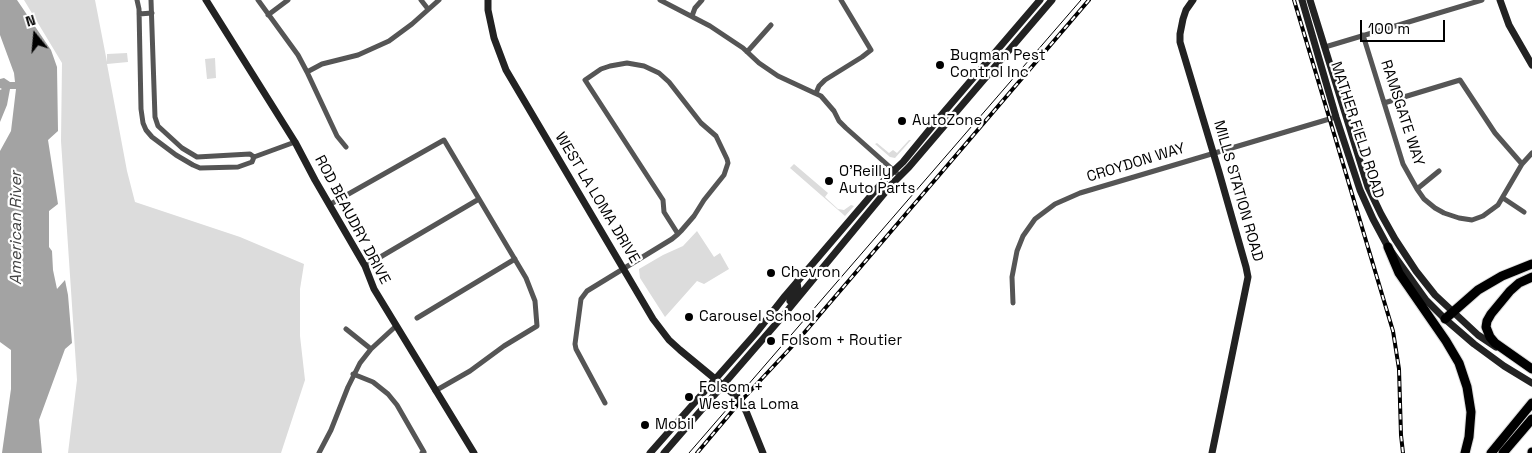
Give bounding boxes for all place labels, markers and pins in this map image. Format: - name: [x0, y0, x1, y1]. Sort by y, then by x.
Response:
- place label: Bugman Pest Control Inc: [950, 47, 1046, 82]
- marker: Bugman Pest Control Inc: [934, 59, 946, 71]
- place label: AutoZone: [912, 112, 982, 130]
- marker: AutoZone: [896, 115, 908, 127]
- place label: O'Reilly Auto Parts: [839, 163, 915, 198]
- marker: O'Reilly Auto Parts: [823, 175, 835, 187]
- place label: Chevron: [781, 264, 840, 282]
- marker: Chevron: [765, 267, 777, 279]
- place label: Carousel School: [699, 308, 815, 326]
- marker: Carousel School: [683, 311, 695, 323]
- place label: Folsom + Routier: [781, 332, 902, 350]
- marker: Folsom + Routier: [765, 335, 777, 347]
- place label: Folsom + West La Loma: [699, 379, 799, 414]
- marker: Folsom + West La Loma: [683, 391, 695, 403]
- place label: Mobil: [655, 416, 694, 434]
- marker: Mobil: [639, 419, 651, 431]

